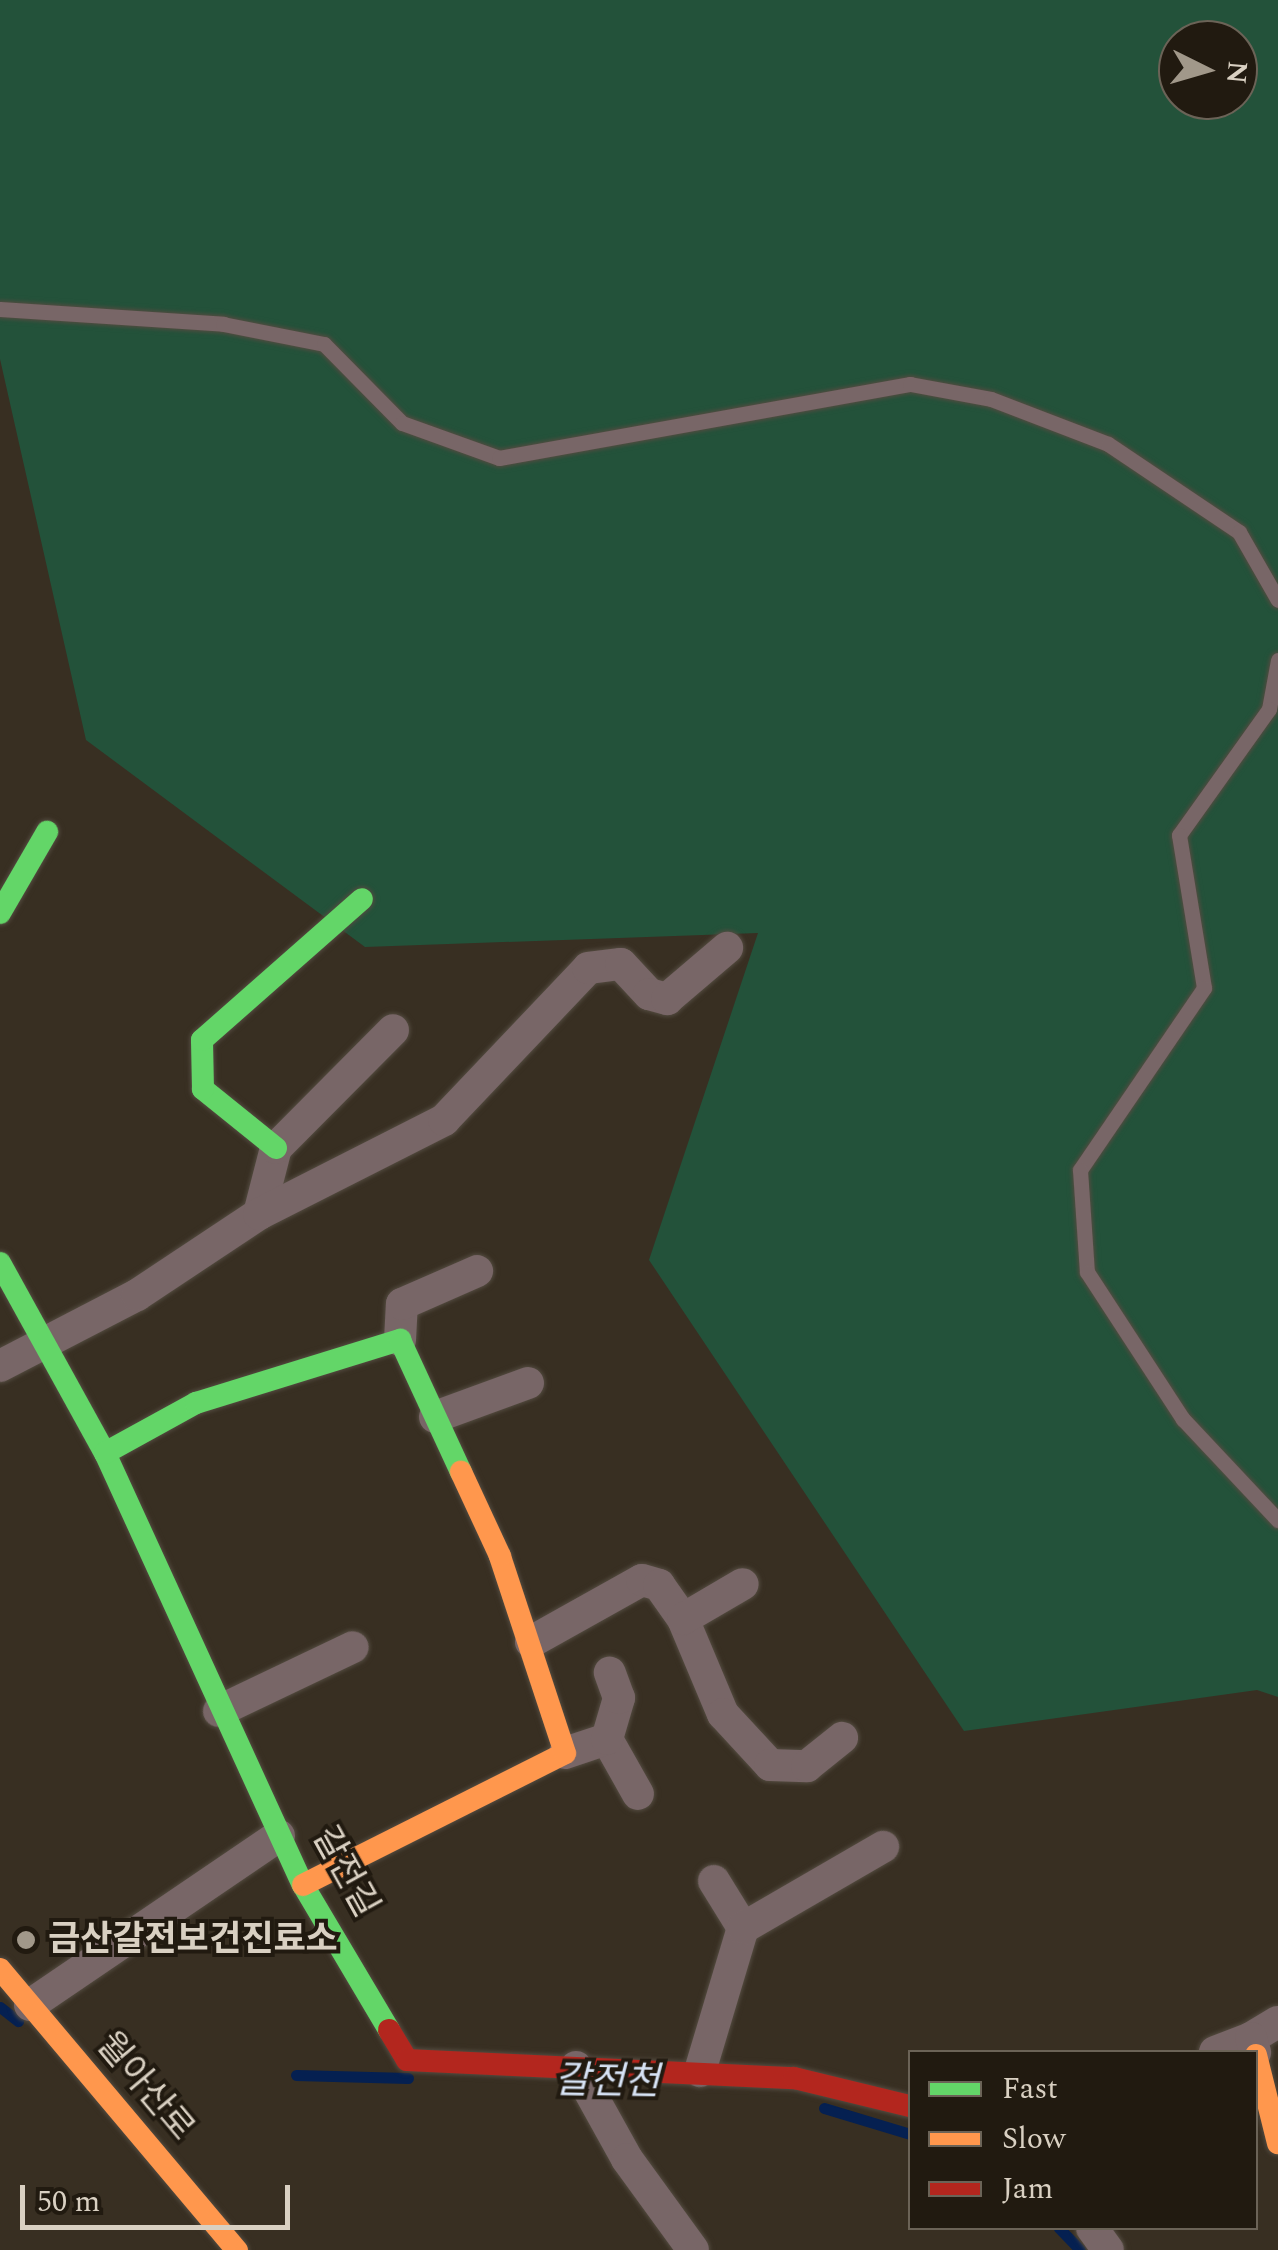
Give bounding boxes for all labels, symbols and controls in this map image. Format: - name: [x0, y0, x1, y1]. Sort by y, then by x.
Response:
- north arrow: [1158, 20, 1258, 120]
- text: N: [1214, 59, 1259, 86]
- street label: 갈전길: [303, 1820, 387, 1924]
- place label: 금산갈전보건진료소: [48, 1919, 338, 1961]
- marker: 금산갈전보건진료소: [13, 1927, 39, 1953]
- street label: 월아산로: [88, 2024, 202, 2150]
- legend: [908, 2050, 1258, 2230]
- water label: 갈전천: [554, 2059, 660, 2107]
- text: Fast: [1002, 2066, 1058, 2112]
- text: Slow: [1002, 2116, 1066, 2162]
- scale bar: [25, 2165, 295, 2227]
- text: Jam: [1002, 2166, 1053, 2212]
- text: 50 m: [37, 2179, 100, 2225]

